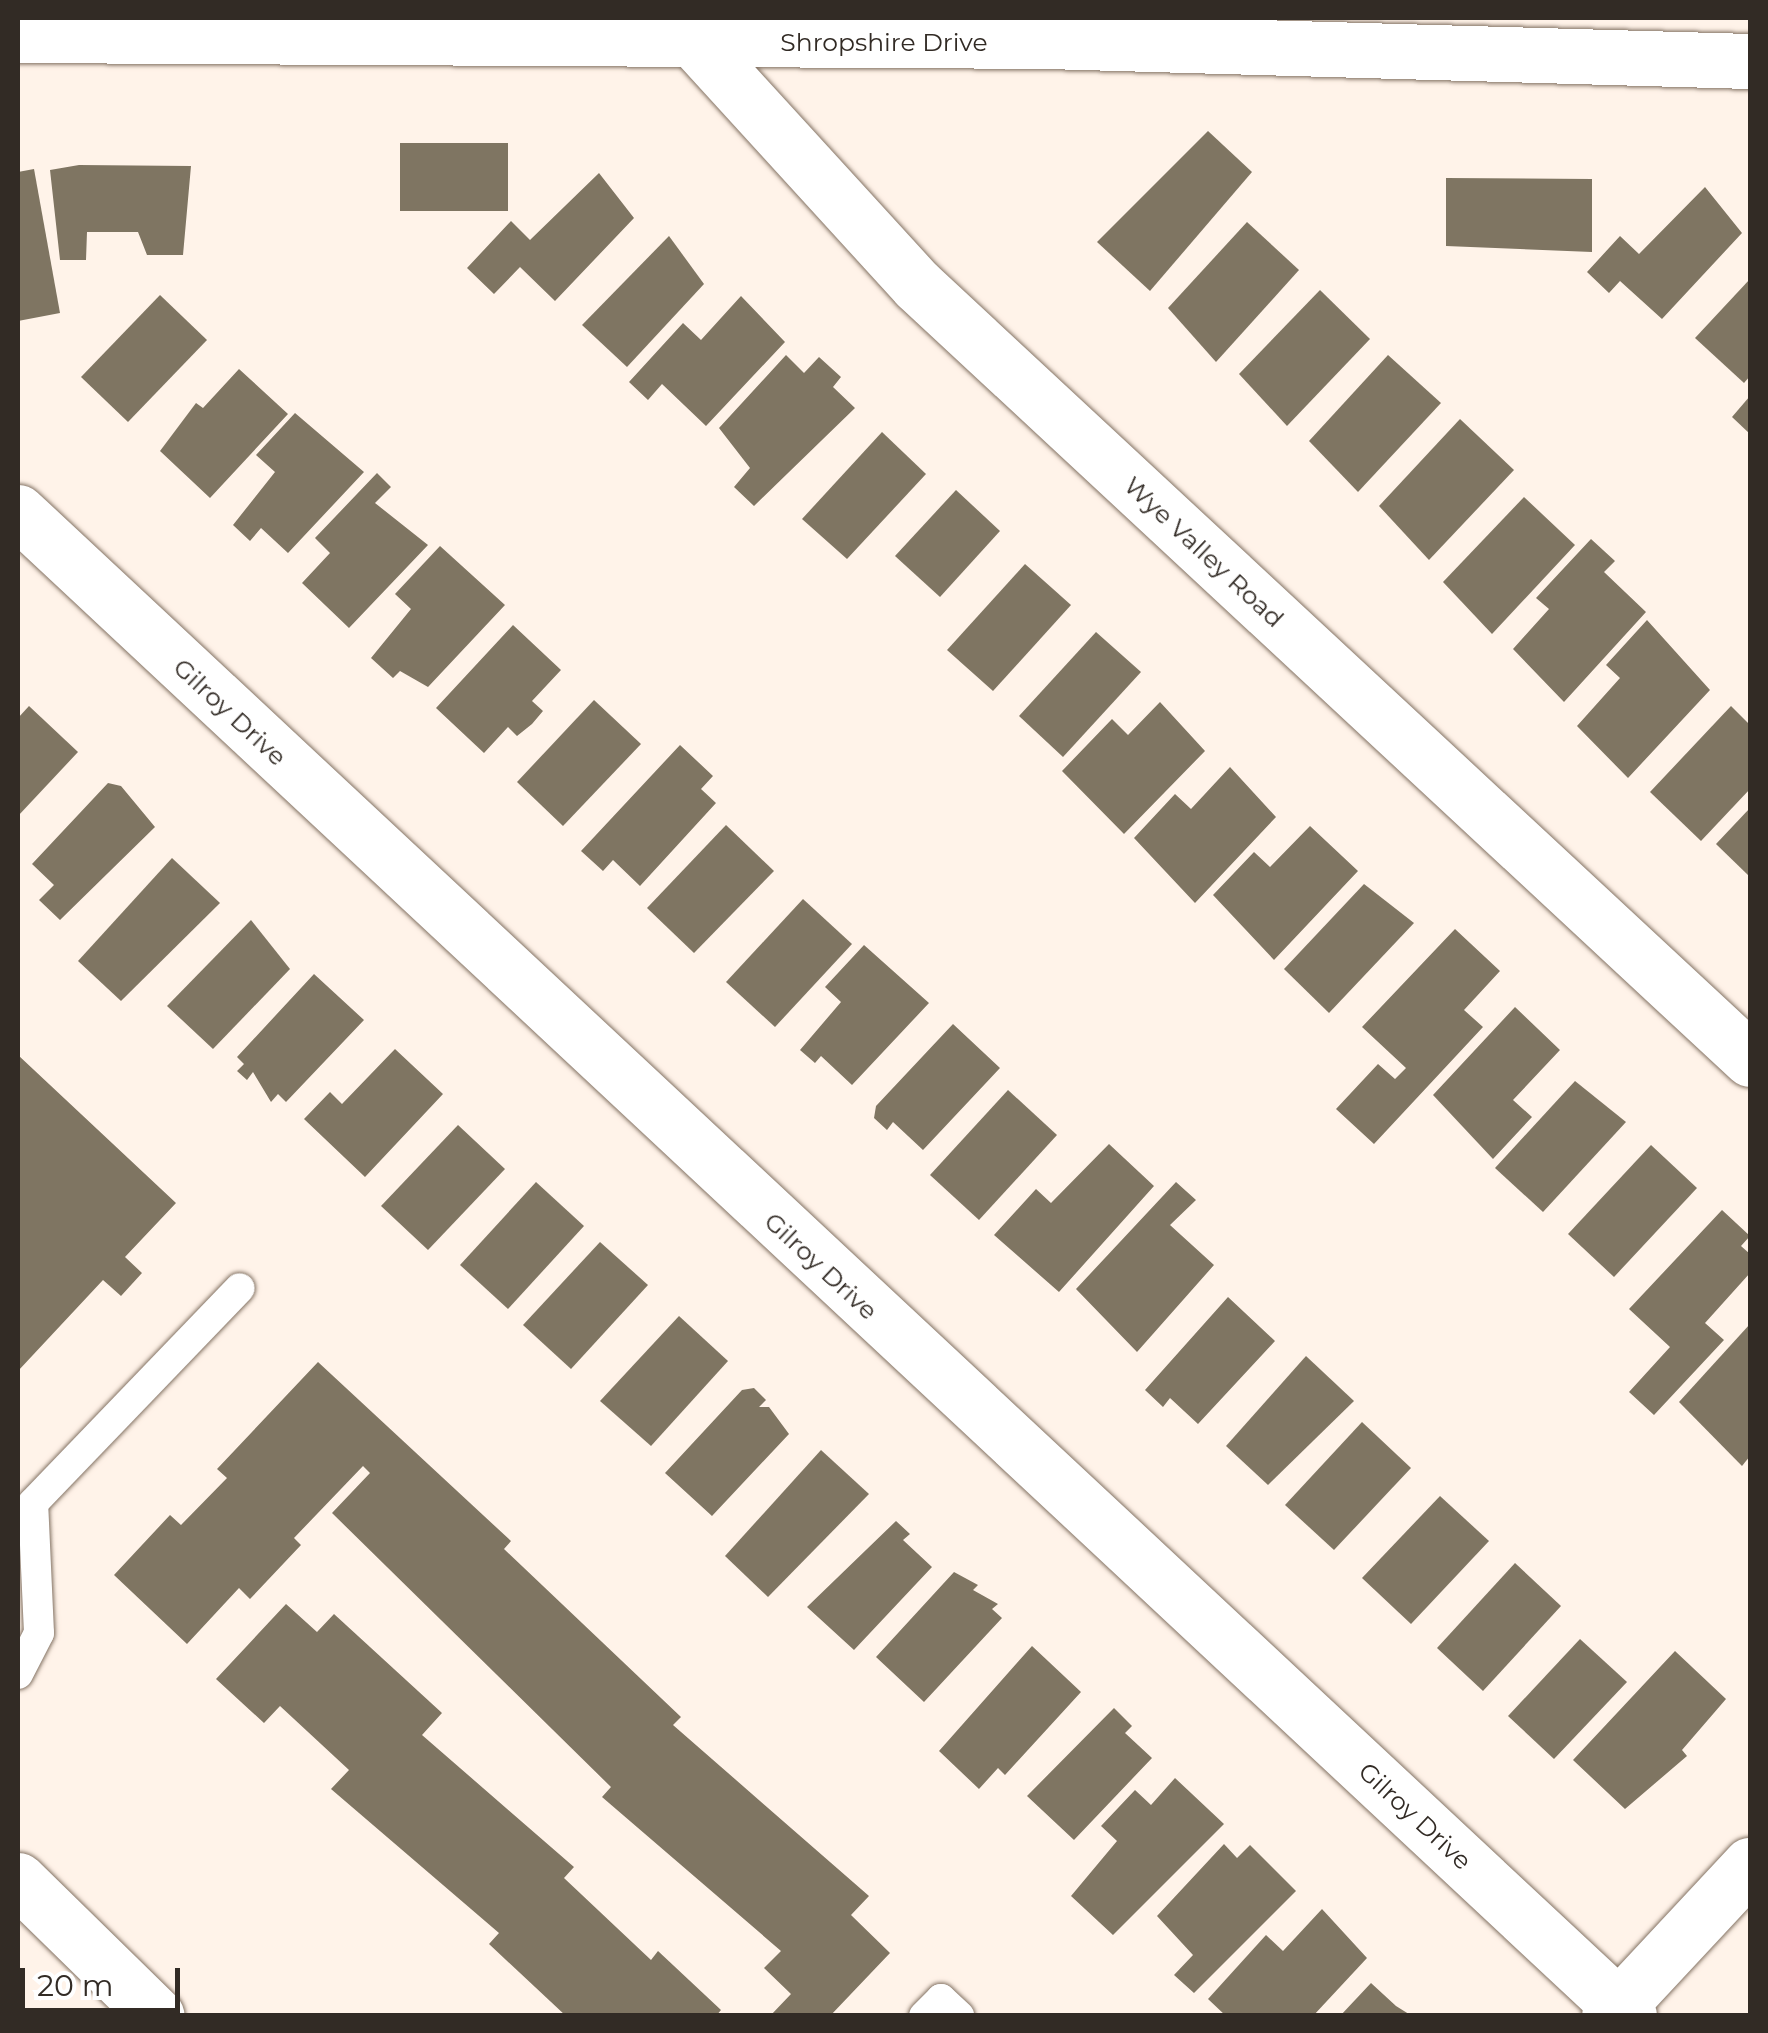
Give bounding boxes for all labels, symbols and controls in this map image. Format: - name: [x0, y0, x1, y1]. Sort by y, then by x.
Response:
- street label: Shropshire Drive: [780, 27, 988, 57]
- street label: Wye Valley Road: [1118, 470, 1290, 634]
- street label: Gilroy Drive: [167, 652, 293, 772]
- street label: Gilroy Drive: [758, 1206, 884, 1326]
- street label: Gilroy Drive: [1352, 1756, 1478, 1876]
- scale bar: [25, 1948, 185, 2010]
- text: 20 m: [37, 1967, 114, 2004]

